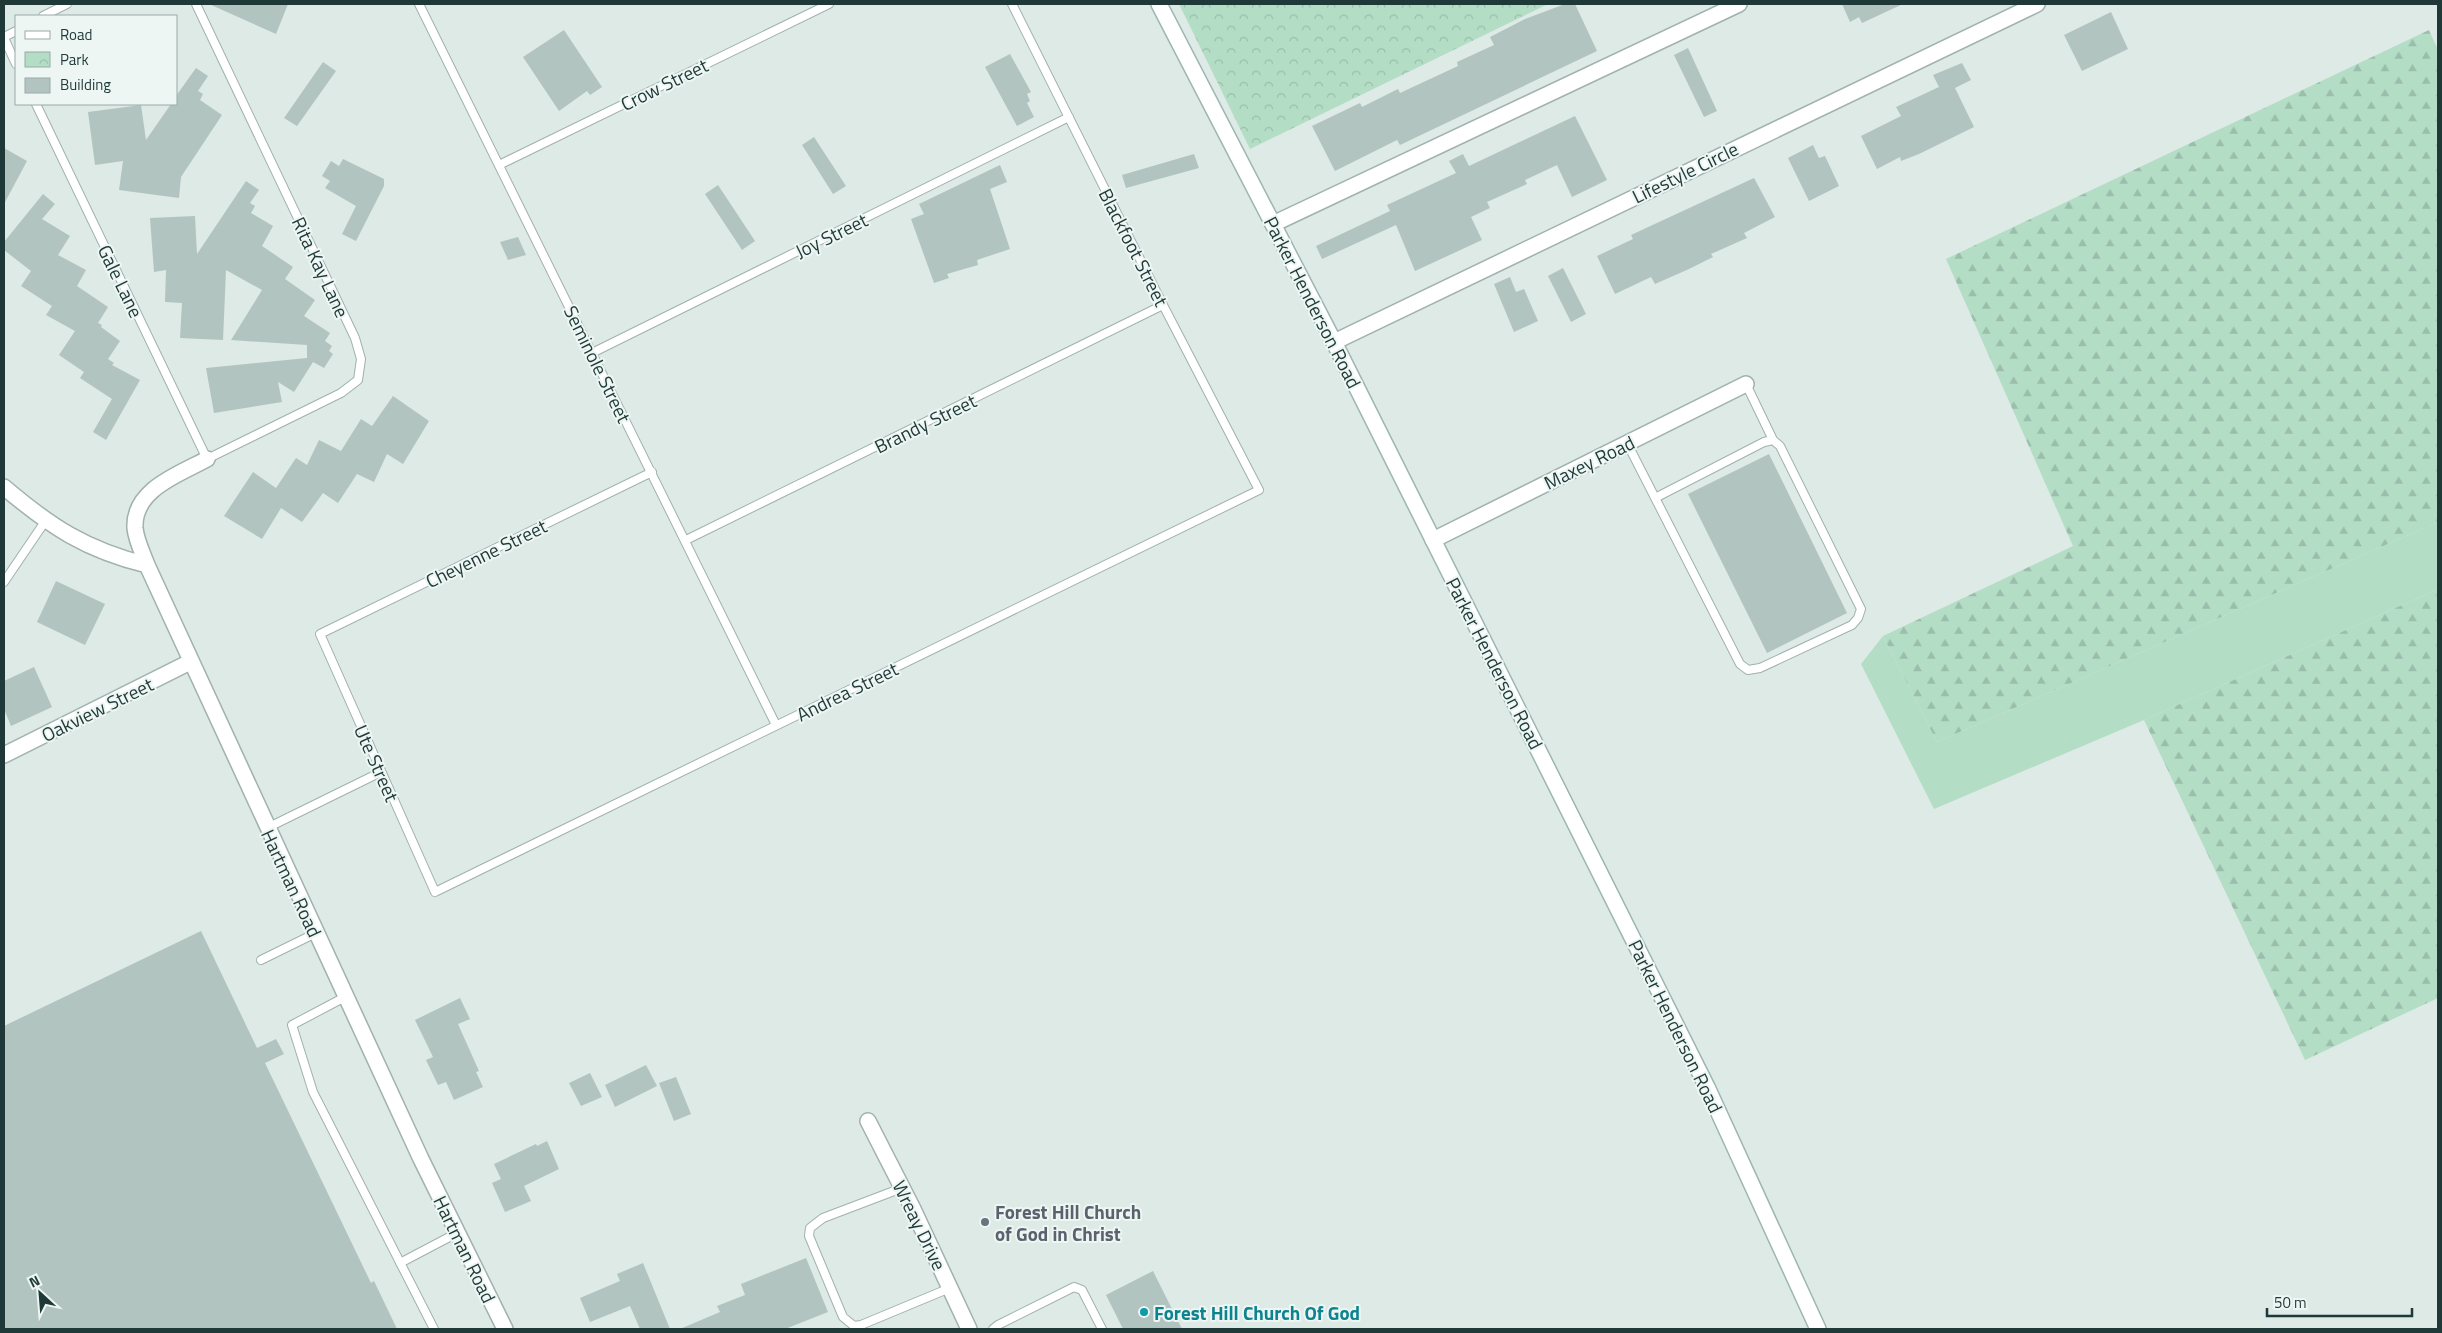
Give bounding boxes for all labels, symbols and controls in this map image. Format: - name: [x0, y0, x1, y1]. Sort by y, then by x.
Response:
- legend: [15, 15, 178, 105]
- text: Road: [60, 23, 92, 46]
- text: Park: [60, 48, 89, 71]
- street label: Crow Street: [615, 50, 713, 118]
- text: Building: [60, 73, 111, 96]
- street label: Lifestyle Circle: [1627, 134, 1743, 210]
- street label: Blackfoot Street: [1092, 183, 1176, 311]
- street label: Joy Street: [790, 205, 873, 265]
- street label: Parker Henderson Road: [1257, 211, 1369, 393]
- street label: Rita Kay Lane: [285, 212, 357, 322]
- street label: Gale Lane: [91, 240, 151, 322]
- street label: Seminole Street: [557, 300, 639, 428]
- street label: Brandy Street: [869, 386, 981, 460]
- street label: Maxey Road: [1539, 428, 1639, 496]
- street label: Cheyenne Street: [420, 511, 552, 595]
- street label: Parker Henderson Road: [1439, 572, 1551, 754]
- street label: Andrea Street: [791, 654, 903, 728]
- street label: Oakview Street: [36, 669, 158, 749]
- street label: Ute Street: [347, 720, 407, 806]
- street label: Hartman Road: [254, 824, 330, 942]
- street label: Parker Henderson Road: [1621, 934, 1731, 1118]
- street label: Wreay Drive: [886, 1175, 954, 1275]
- street label: Hartman Road: [426, 1190, 504, 1308]
- place label: Forest Hill Church of God in Christ: [995, 1197, 1141, 1248]
- marker: Forest Hill Church of God in Christ: [979, 1216, 991, 1228]
- north arrow: [15, 1268, 65, 1318]
- text: N: [25, 1269, 43, 1292]
- scale bar: [2267, 1286, 2412, 1318]
- text: 50 m: [2274, 1291, 2307, 1314]
- place label: Forest Hill Church Of God: [1154, 1298, 1360, 1327]
- marker: Forest Hill Church Of God: [1138, 1306, 1150, 1318]

